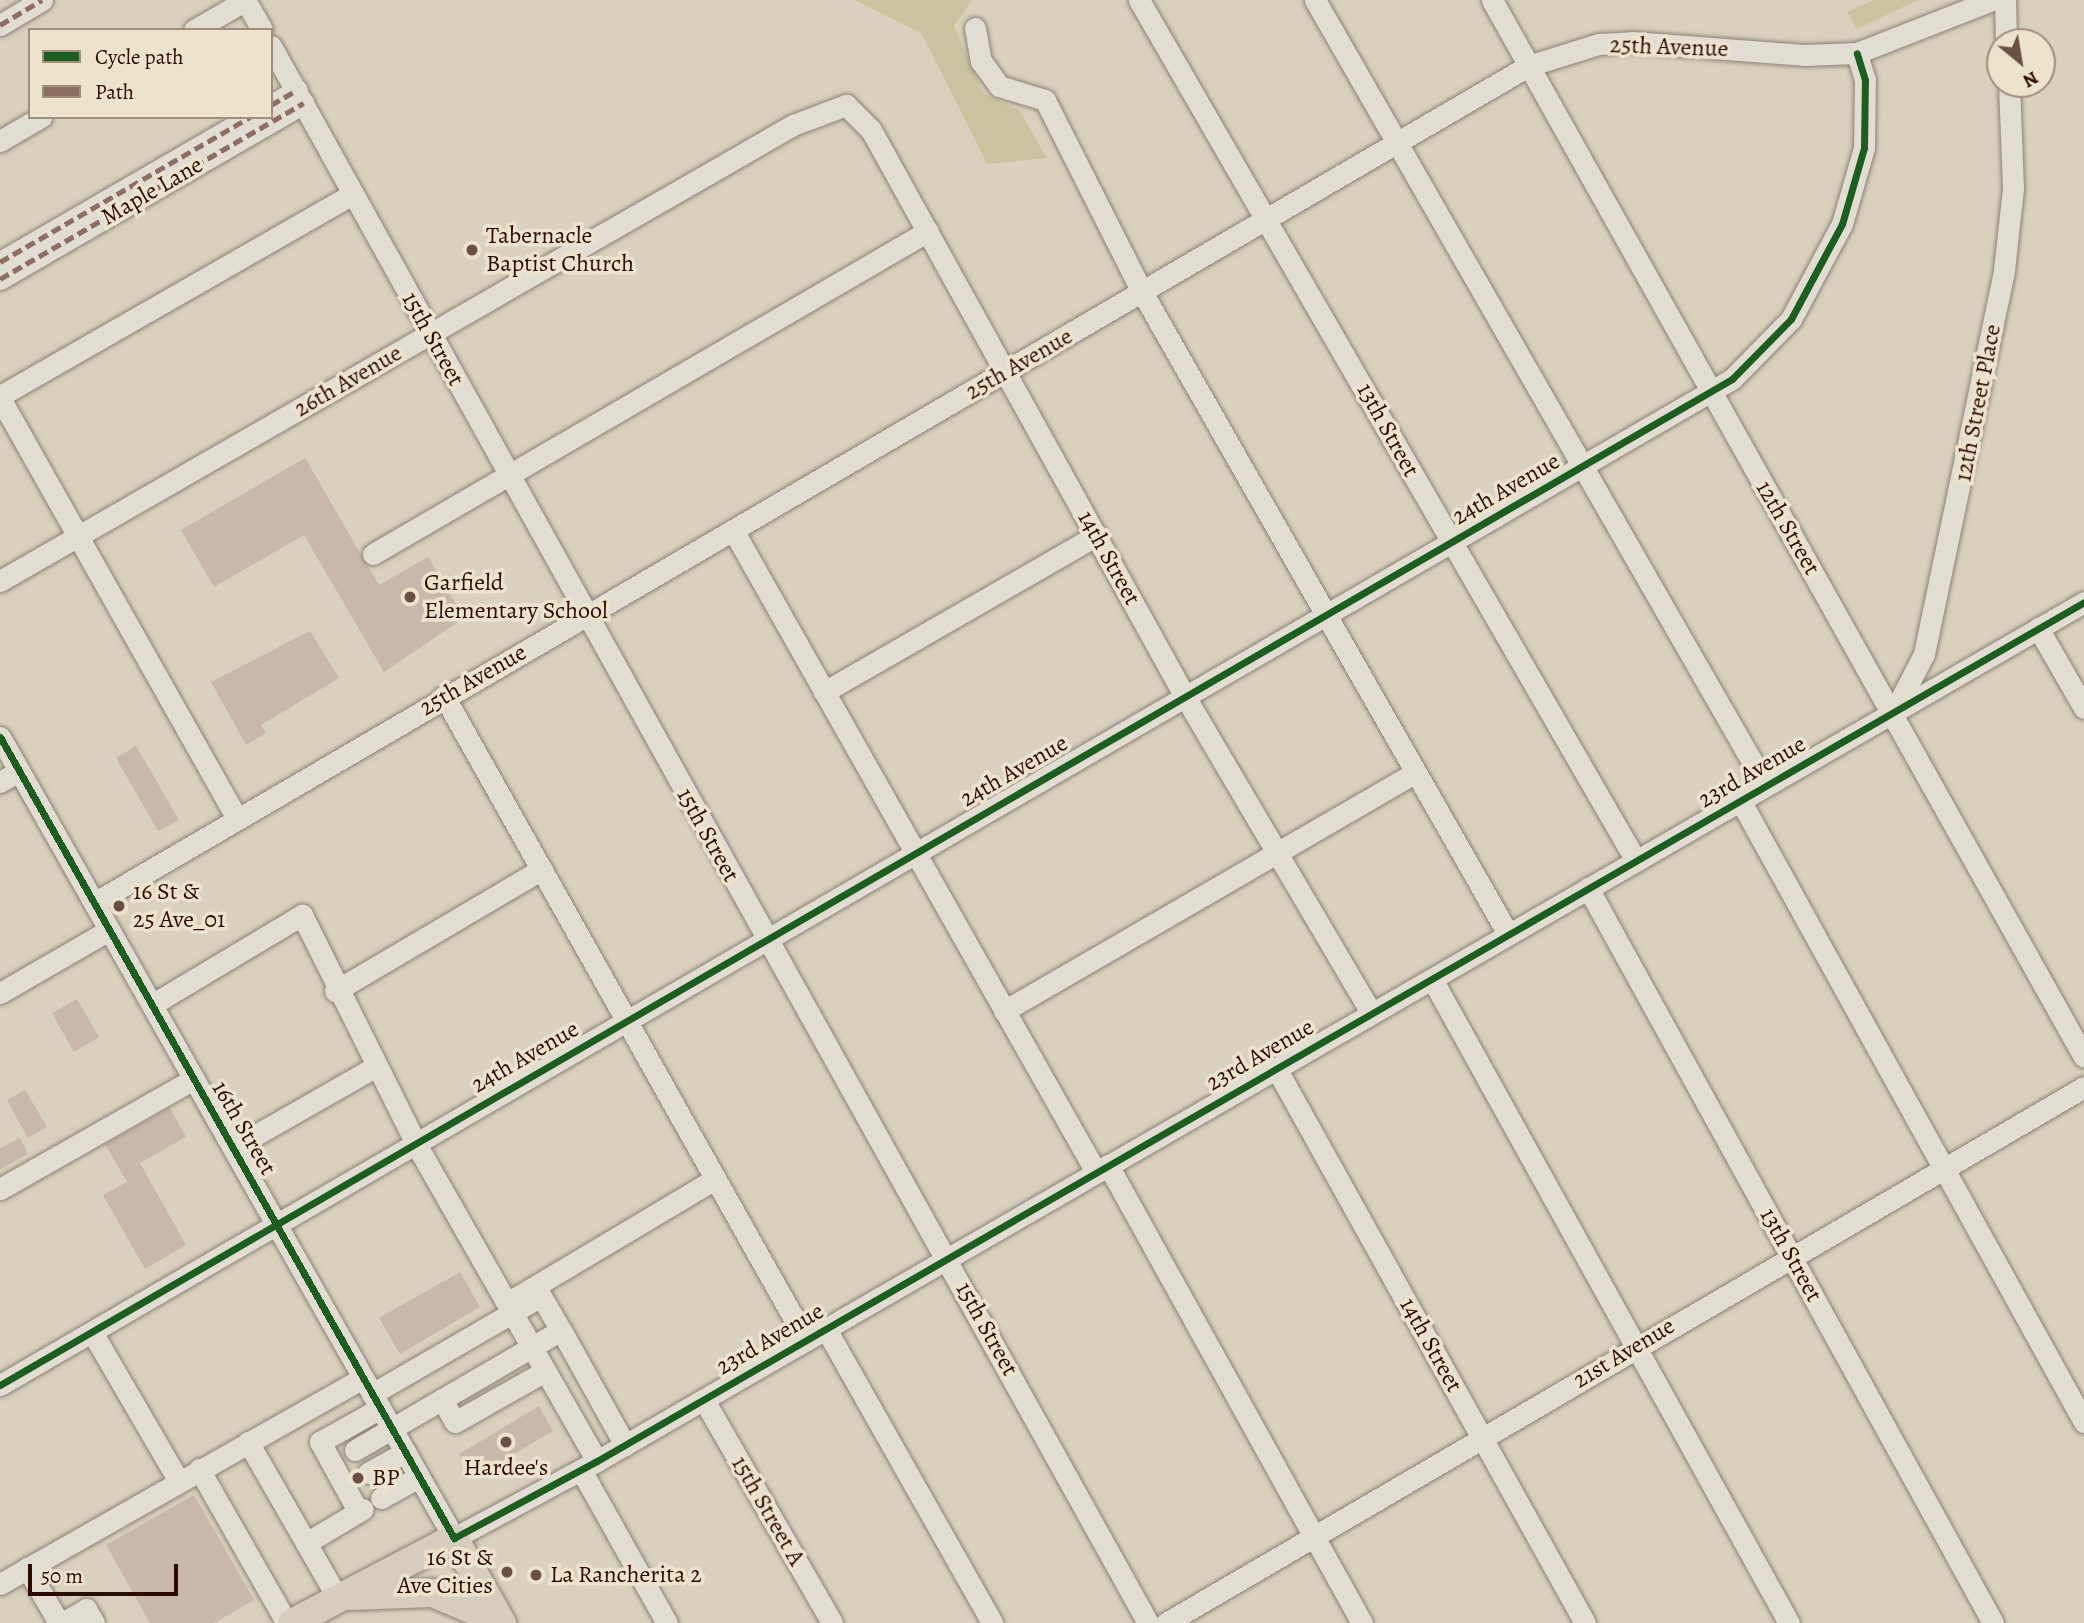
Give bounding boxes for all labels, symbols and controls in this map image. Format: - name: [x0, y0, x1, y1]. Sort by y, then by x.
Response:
- legend: [28, 28, 273, 119]
- north arrow: [1986, 28, 2056, 98]
- street label: 25th Avenue: [1609, 31, 1729, 63]
- text: Cycle path: [95, 43, 184, 71]
- text: N: [2018, 65, 2043, 94]
- text: Path: [95, 78, 134, 106]
- street label: Maple Lane: [96, 150, 208, 232]
- place label: Tabernacle Baptist Church: [486, 222, 634, 278]
- marker: Tabernacle Baptist Church: [464, 242, 480, 258]
- street label: 15th Street: [395, 287, 471, 391]
- street label: 25th Avenue: [960, 322, 1078, 406]
- street label: 12th Street Place: [1949, 322, 2007, 484]
- street label: 26th Avenue: [289, 339, 407, 423]
- street label: 13th Street: [1351, 378, 1425, 482]
- street label: 24th Avenue: [1447, 447, 1565, 531]
- street label: 12th Street: [1750, 476, 1826, 580]
- street label: 14th Street: [1071, 506, 1147, 610]
- place label: Garfield Elementary School: [424, 569, 608, 625]
- marker: Garfield Elementary School: [402, 589, 418, 605]
- street label: 25th Avenue: [414, 638, 532, 722]
- street label: 24th Avenue: [955, 729, 1073, 813]
- street label: 23rd Avenue: [1693, 730, 1811, 814]
- street label: 15th Street: [670, 783, 746, 887]
- place label: 16 St & 25 Ave_01: [133, 878, 225, 934]
- marker: 16 St & 25 Ave_01: [111, 898, 127, 914]
- street label: 23rd Avenue: [1201, 1013, 1319, 1097]
- street label: 24th Avenue: [466, 1015, 584, 1099]
- street label: 16th Street: [206, 1076, 282, 1180]
- street label: 13th Street: [1754, 1203, 1828, 1307]
- street label: 15th Street: [949, 1277, 1025, 1381]
- street label: 14th Street: [1393, 1293, 1469, 1397]
- street label: 23rd Avenue: [711, 1297, 829, 1381]
- street label: 21st Avenue: [1568, 1311, 1680, 1395]
- marker: Hardee's: [498, 1434, 514, 1450]
- street label: 15th Street A: [725, 1451, 811, 1571]
- place label: Hardee's: [464, 1454, 548, 1482]
- place label: BP: [372, 1464, 400, 1492]
- marker: BP: [350, 1470, 366, 1486]
- place label: 16 St & Ave Cities: [397, 1544, 493, 1600]
- scale bar: [32, 1550, 182, 1594]
- place label: La Rancherita 2: [550, 1561, 702, 1589]
- text: 50 m: [41, 1562, 83, 1590]
- marker: 16 St & Ave Cities: [499, 1564, 515, 1580]
- marker: La Rancherita 2: [528, 1567, 544, 1583]

